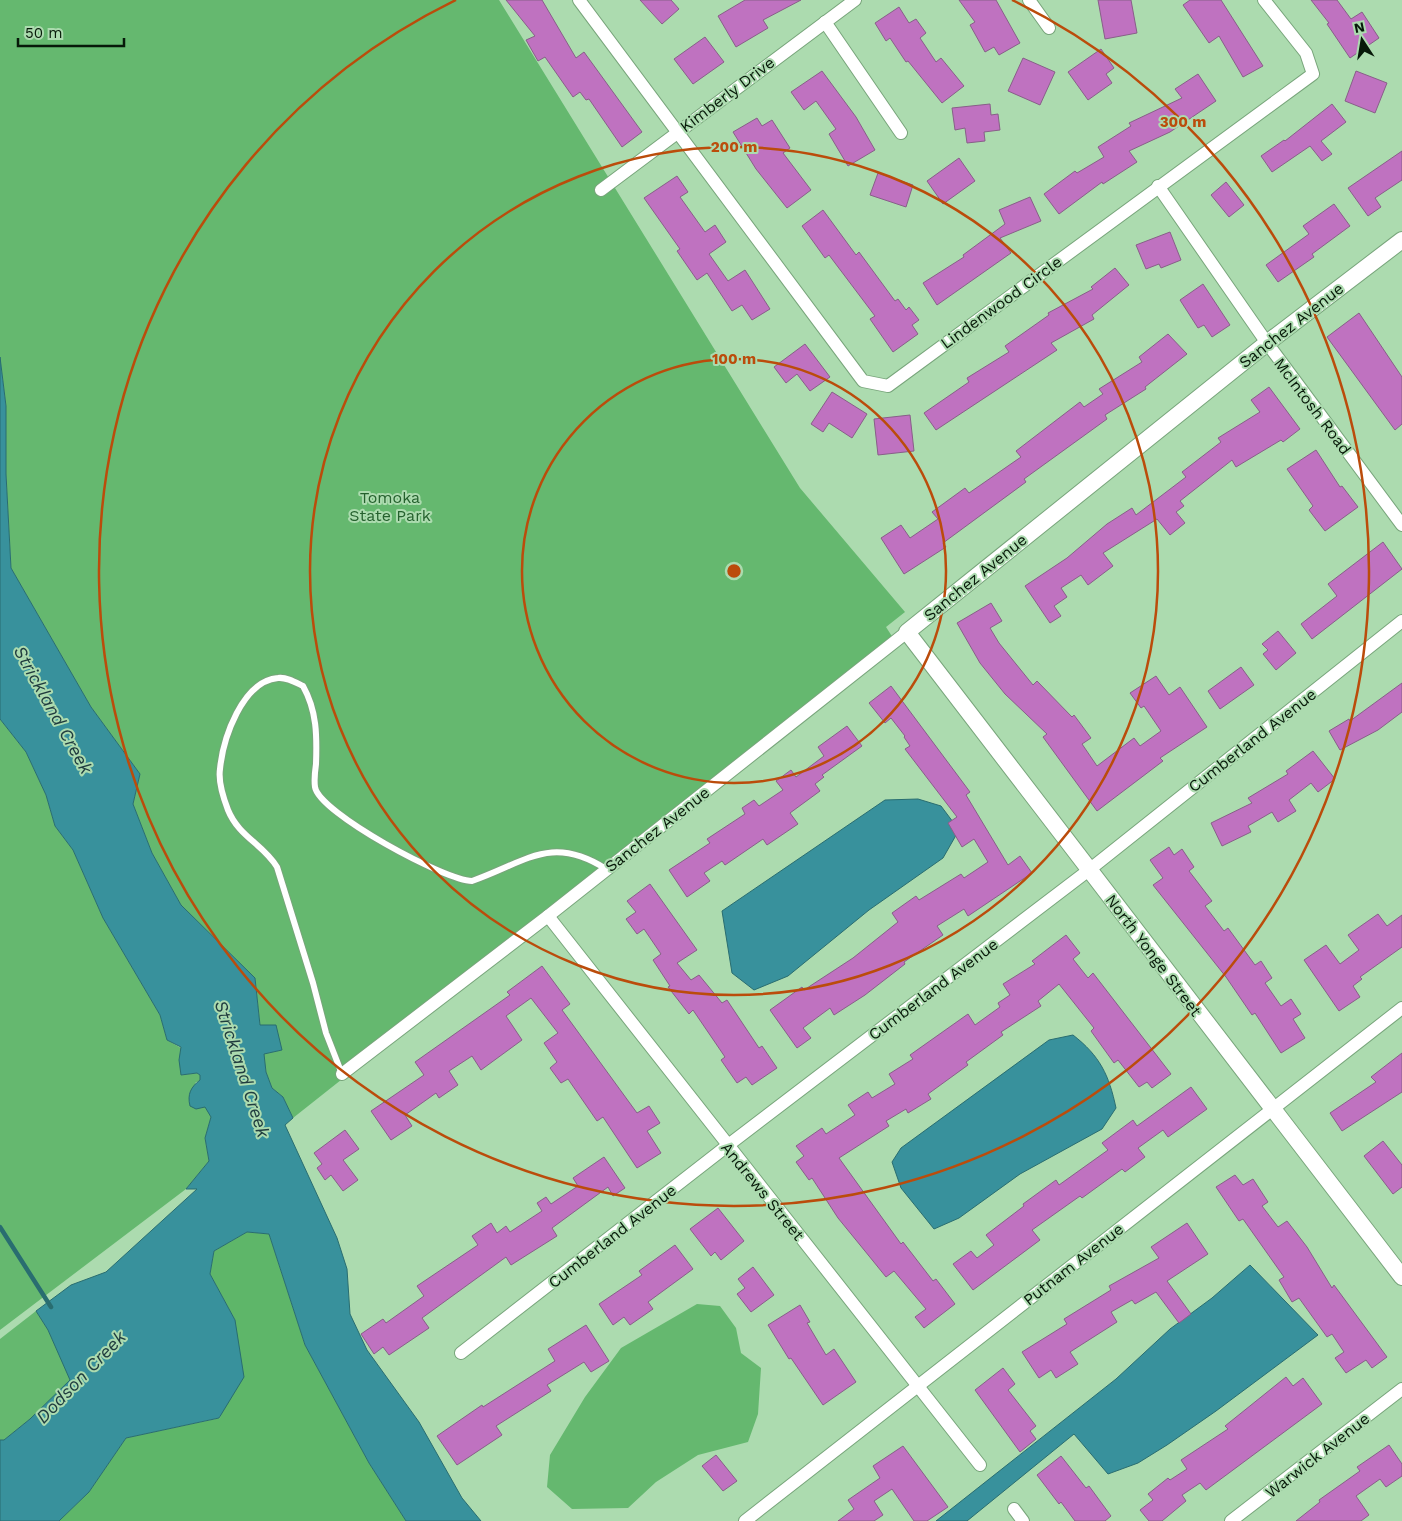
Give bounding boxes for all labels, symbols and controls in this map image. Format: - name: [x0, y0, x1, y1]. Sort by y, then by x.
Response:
- scale bar: [18, 15, 124, 47]
- north arrow: [1337, 15, 1387, 65]
- text: N: [1353, 18, 1366, 36]
- text: 50 m: [25, 24, 62, 42]
- street label: Kimberly Drive: [676, 53, 778, 136]
- text: 300 m: [1160, 113, 1206, 131]
- text: 200 m: [711, 138, 757, 156]
- street label: Lindenwood Circle: [937, 252, 1066, 353]
- street label: Sanchez Avenue: [1235, 279, 1347, 372]
- text: 100 m: [712, 350, 756, 368]
- street label: McIntosh Road: [1270, 354, 1355, 458]
- park label: Tomoka State Park: [349, 488, 431, 525]
- street label: Sanchez Avenue: [920, 530, 1031, 625]
- centre of rings: [725, 562, 743, 580]
- water label: Strickland Creek: [10, 642, 98, 778]
- street label: Cumberland Avenue: [1185, 685, 1320, 796]
- street label: Sanchez Avenue: [601, 783, 713, 876]
- street label: North Yonge Street: [1102, 891, 1206, 1020]
- street label: Cumberland Avenue: [865, 935, 1002, 1044]
- water label: Strickland Creek: [210, 998, 275, 1141]
- street label: Andrews Street: [717, 1138, 808, 1245]
- street label: Cumberland Avenue: [545, 1181, 680, 1292]
- street label: Putnam Avenue: [1019, 1219, 1127, 1309]
- water label: Dodson Creek: [31, 1325, 131, 1427]
- street label: Warwick Avenue: [1261, 1409, 1373, 1502]

